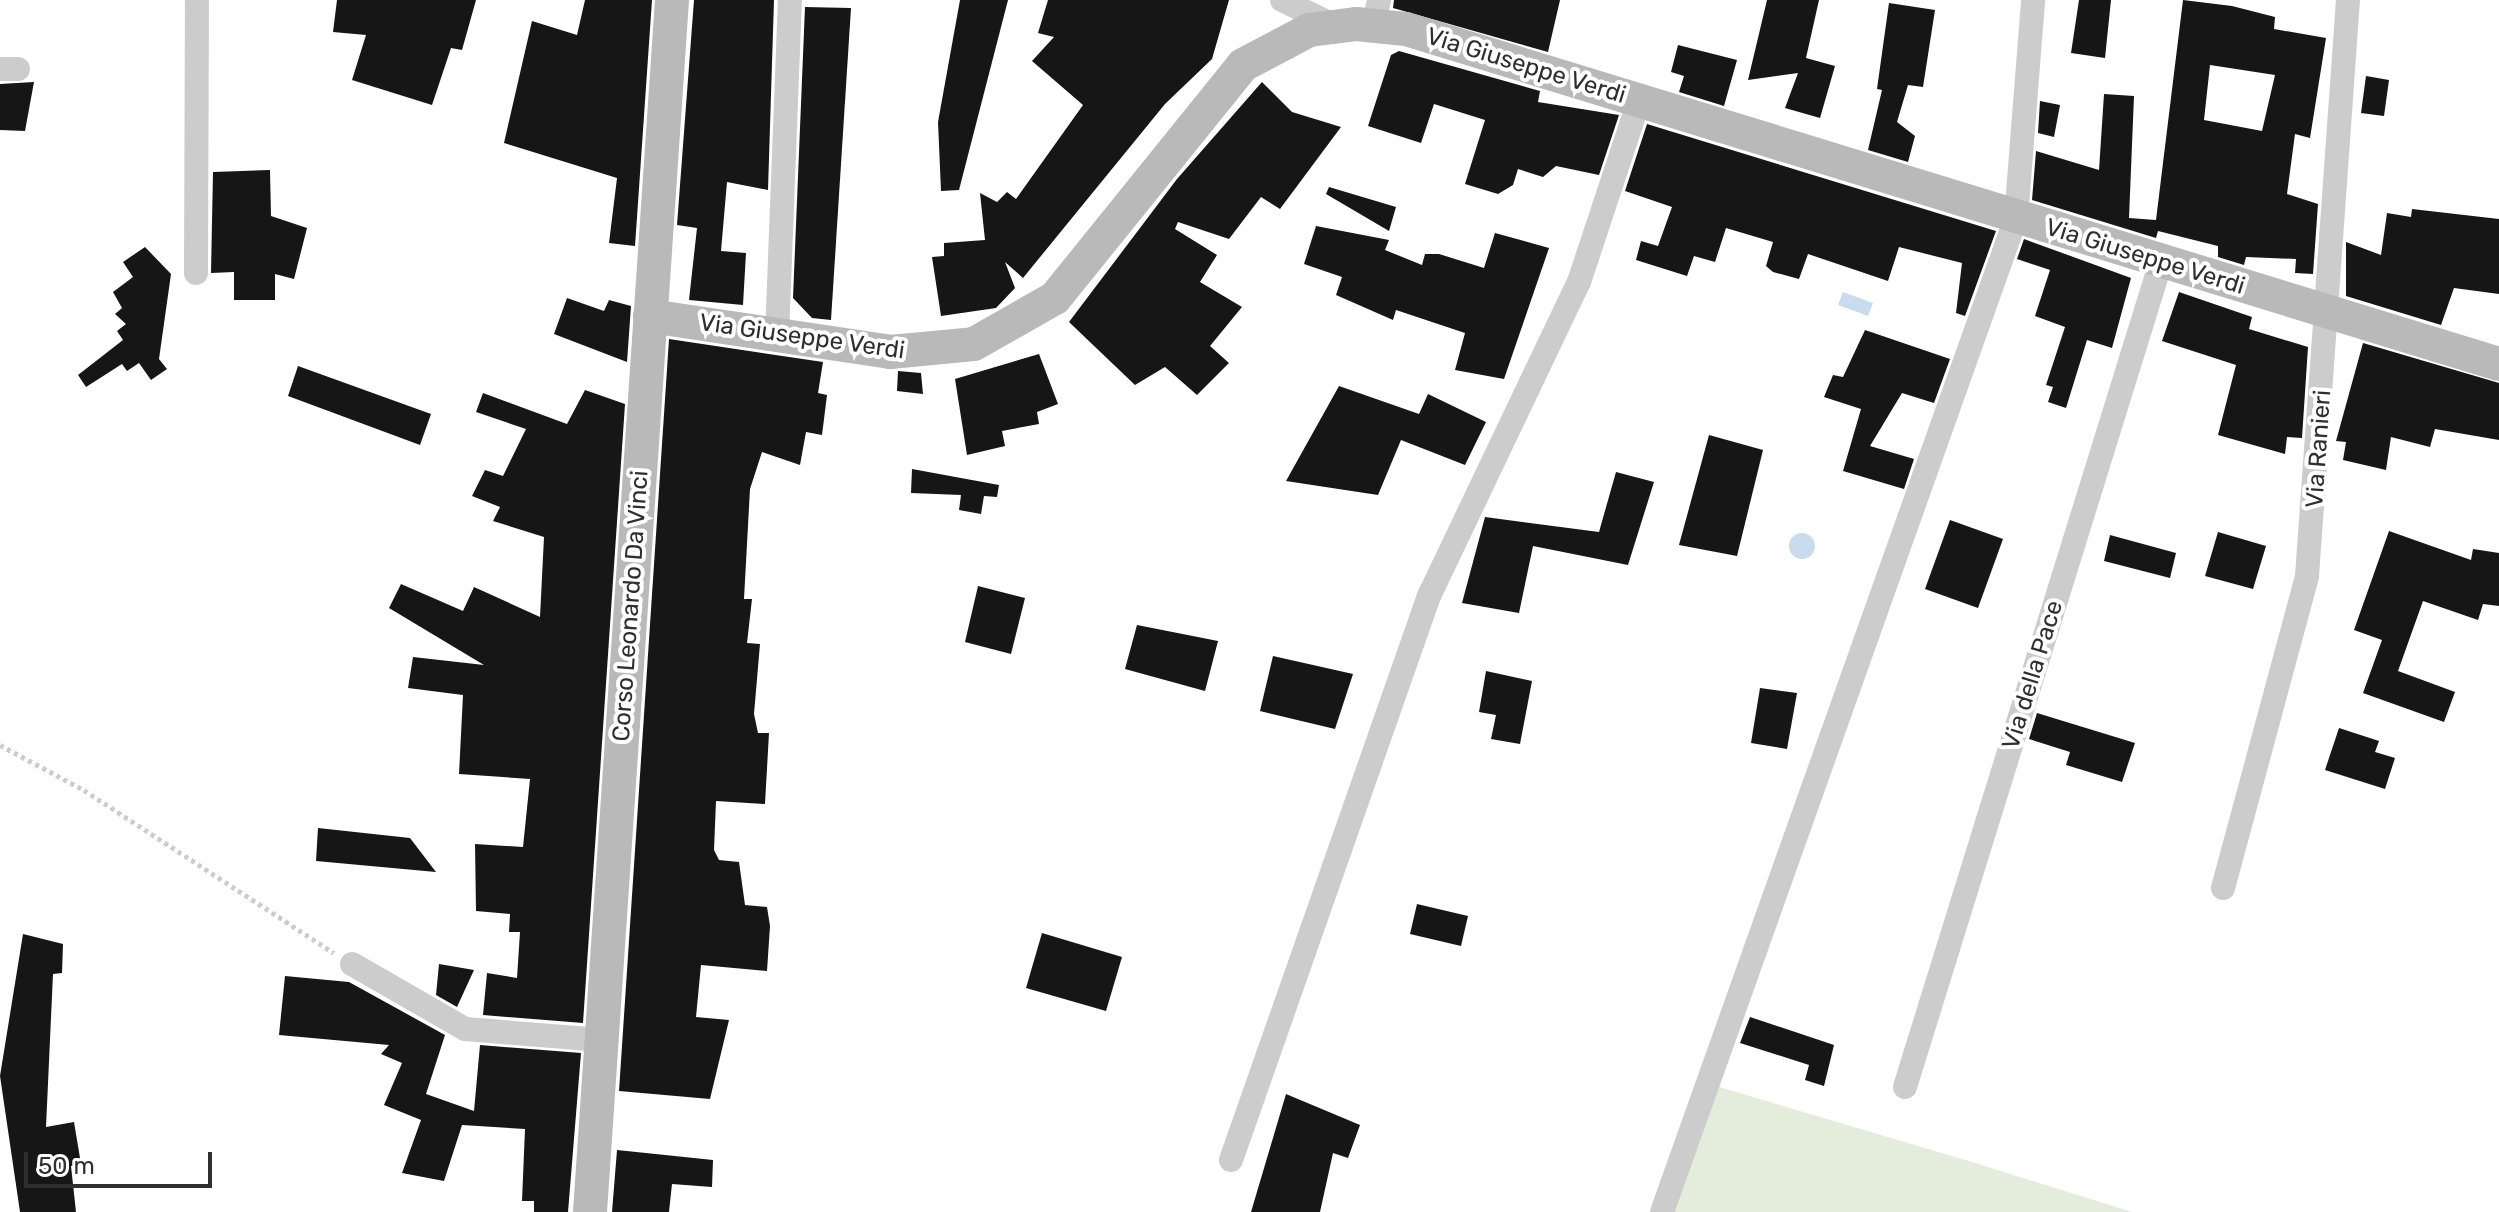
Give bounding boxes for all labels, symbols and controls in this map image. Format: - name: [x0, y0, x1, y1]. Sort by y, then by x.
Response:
- street label: Via Giuseppe Verdi: [1422, 22, 1630, 110]
- street label: Via Giuseppe Verdi: [2041, 213, 2249, 301]
- street label: Via Giuseppe Verdi: [697, 308, 907, 366]
- street label: Via Ranieri: [2301, 389, 2337, 509]
- street label: Corso Leonardo Da Vinci: [607, 469, 655, 743]
- street label: Via della Pace: [1997, 597, 2069, 753]
- scale bar: [28, 1136, 216, 1186]
- text: 50 m: [38, 1152, 95, 1180]

